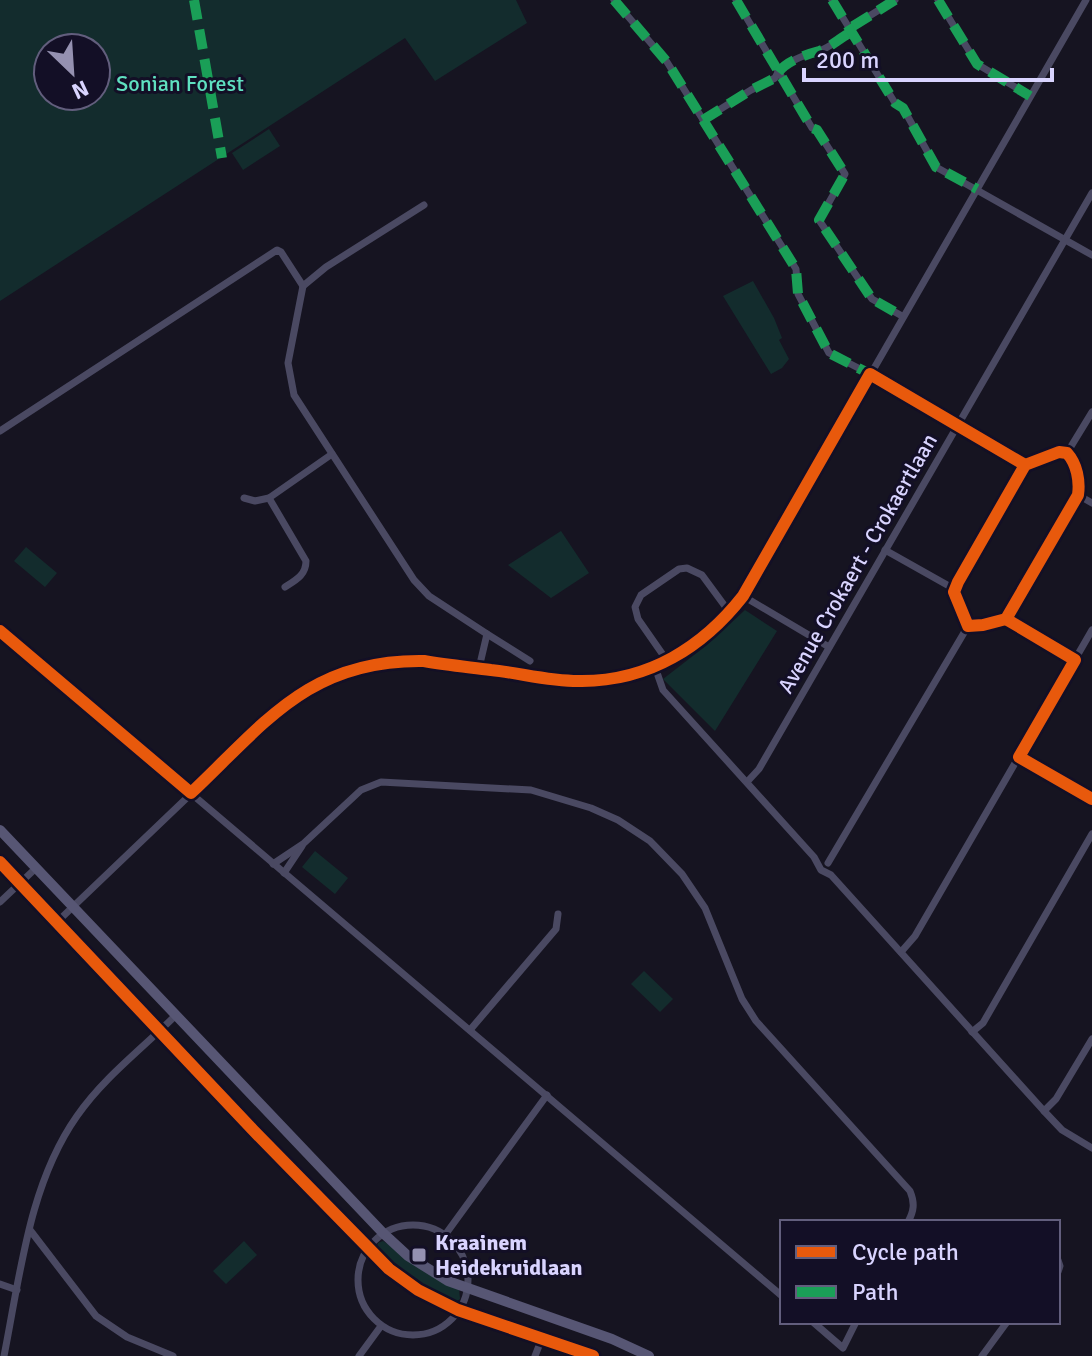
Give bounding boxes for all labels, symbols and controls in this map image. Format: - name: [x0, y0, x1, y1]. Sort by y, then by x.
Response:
- north arrow: [32, 32, 112, 112]
- scale bar: [804, 32, 1052, 82]
- text: 200 m: [816, 45, 879, 75]
- park label: Sonian Forest: [116, 70, 244, 97]
- text: N: [68, 74, 93, 105]
- street label: Avenue Crokaert - Crokaertlaan: [772, 429, 943, 698]
- legend: [780, 1220, 1060, 1324]
- place label: Kraainem Heidekruidlaan: [435, 1229, 583, 1281]
- text: Cycle path: [852, 1237, 959, 1267]
- marker: Kraainem Heidekruidlaan: [410, 1246, 428, 1264]
- text: Path: [852, 1277, 898, 1307]

